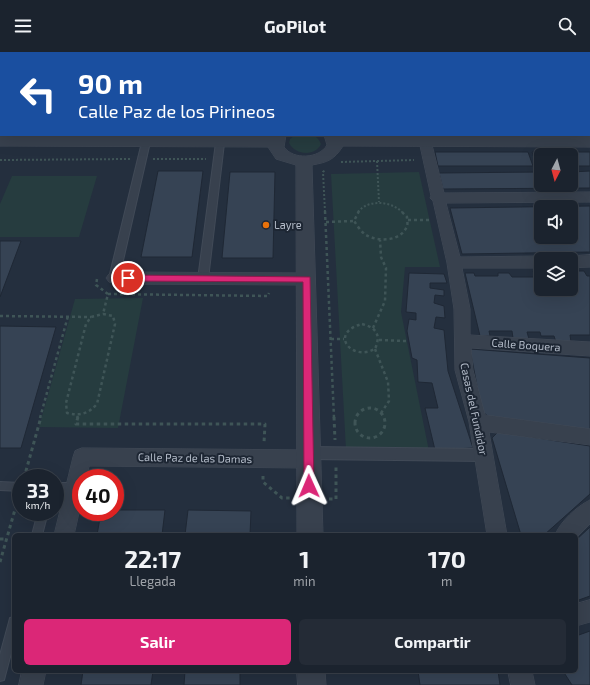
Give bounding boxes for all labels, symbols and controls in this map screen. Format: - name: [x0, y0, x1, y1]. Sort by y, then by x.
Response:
- icon: menu: [12, 15, 34, 37]
- text: GoPilot: [264, 15, 326, 37]
- icon: search: [556, 15, 578, 37]
- text: 90 m: [78, 66, 143, 100]
- icon: left: [12, 68, 64, 120]
- text: Calle Paz de los Pirineos: [78, 100, 275, 122]
- north arrow: [534, 148, 578, 192]
- map controls: [534, 148, 578, 296]
- button: sound: [534, 200, 578, 244]
- place label: Layre: [274, 218, 302, 231]
- marker: Layre: [261, 220, 271, 230]
- button: layers: [534, 252, 578, 296]
- pin: [111, 261, 145, 295]
- icon: arrive: [117, 267, 139, 289]
- street label: Calle Boquera: [491, 336, 561, 353]
- street label: Casas del Fundidor: [458, 362, 491, 457]
- street label: Calle Paz de las Damas: [138, 450, 253, 465]
- position arrow: [288, 465, 330, 507]
- speed limit sign: 40: [72, 469, 124, 521]
- text: 33: [27, 478, 49, 502]
- text: km/h: [26, 499, 50, 511]
- text: 22:17: [124, 544, 181, 573]
- text: 1: [299, 544, 310, 573]
- text: 170: [428, 544, 466, 573]
- text: Llegada: [129, 573, 176, 589]
- text: min: [293, 573, 316, 589]
- text: m: [441, 573, 452, 589]
- button: Salir: [24, 619, 291, 665]
- button: Compartir: [299, 619, 566, 665]

